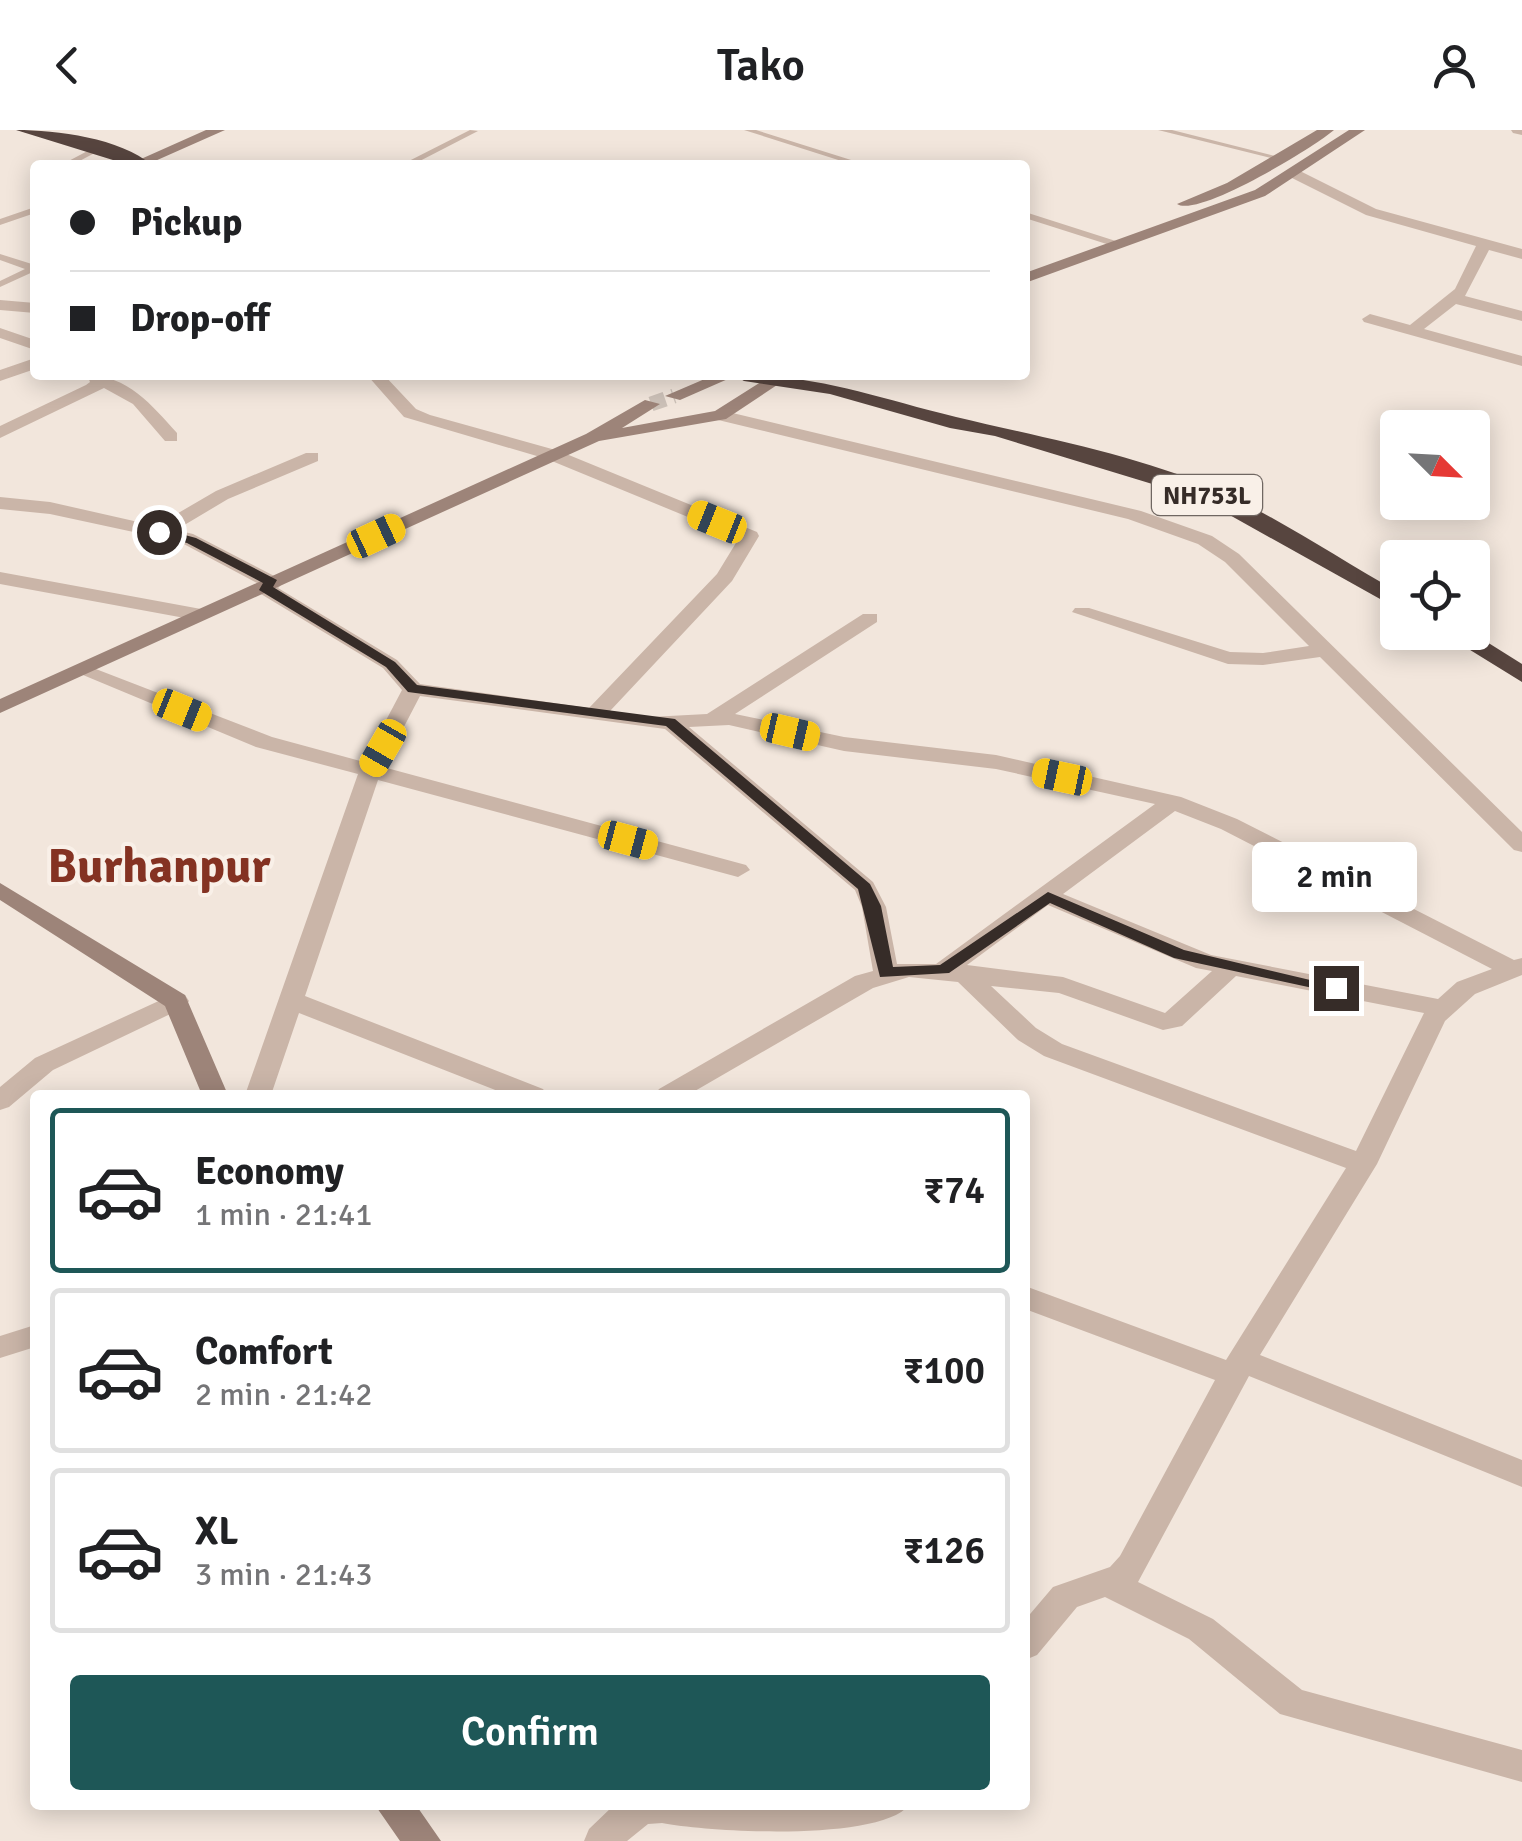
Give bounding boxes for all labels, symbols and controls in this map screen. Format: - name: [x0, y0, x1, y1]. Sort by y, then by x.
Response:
- icon: back: [40, 38, 95, 93]
- text: Tako: [717, 38, 805, 93]
- icon: person: [1427, 38, 1482, 93]
- text: Pickup: [130, 199, 242, 246]
- text: Drop-off: [130, 295, 270, 342]
- north arrow: [1380, 410, 1490, 520]
- map controls: [1380, 410, 1490, 650]
- road number: NH753L: [1152, 475, 1262, 515]
- car: [684, 497, 750, 547]
- route start: [137, 510, 182, 555]
- car: [342, 510, 410, 562]
- button: locate: [1380, 540, 1490, 650]
- car: [149, 685, 215, 735]
- car: [757, 711, 823, 753]
- car: [355, 715, 411, 781]
- car: [1030, 756, 1094, 798]
- car: [595, 818, 661, 862]
- district label: Burhanpur: [47, 837, 271, 896]
- callout: 2 min: [1254, 843, 1418, 913]
- text: 2 min: [1296, 857, 1373, 896]
- route end: [1314, 966, 1359, 1011]
- icon: car: [75, 1146, 165, 1236]
- text: Economy: [195, 1148, 344, 1195]
- text: ₹74: [923, 1167, 985, 1214]
- text: 1 min · 21:41: [195, 1195, 373, 1234]
- icon: car: [75, 1326, 165, 1416]
- text: Comfort: [195, 1328, 333, 1375]
- text: ₹100: [903, 1347, 985, 1394]
- text: 2 min · 21:42: [195, 1375, 373, 1414]
- icon: car: [75, 1506, 165, 1596]
- text: XL: [195, 1508, 238, 1555]
- text: ₹126: [903, 1527, 985, 1574]
- text: 3 min · 21:43: [195, 1555, 373, 1594]
- button: Confirm: [70, 1675, 990, 1790]

